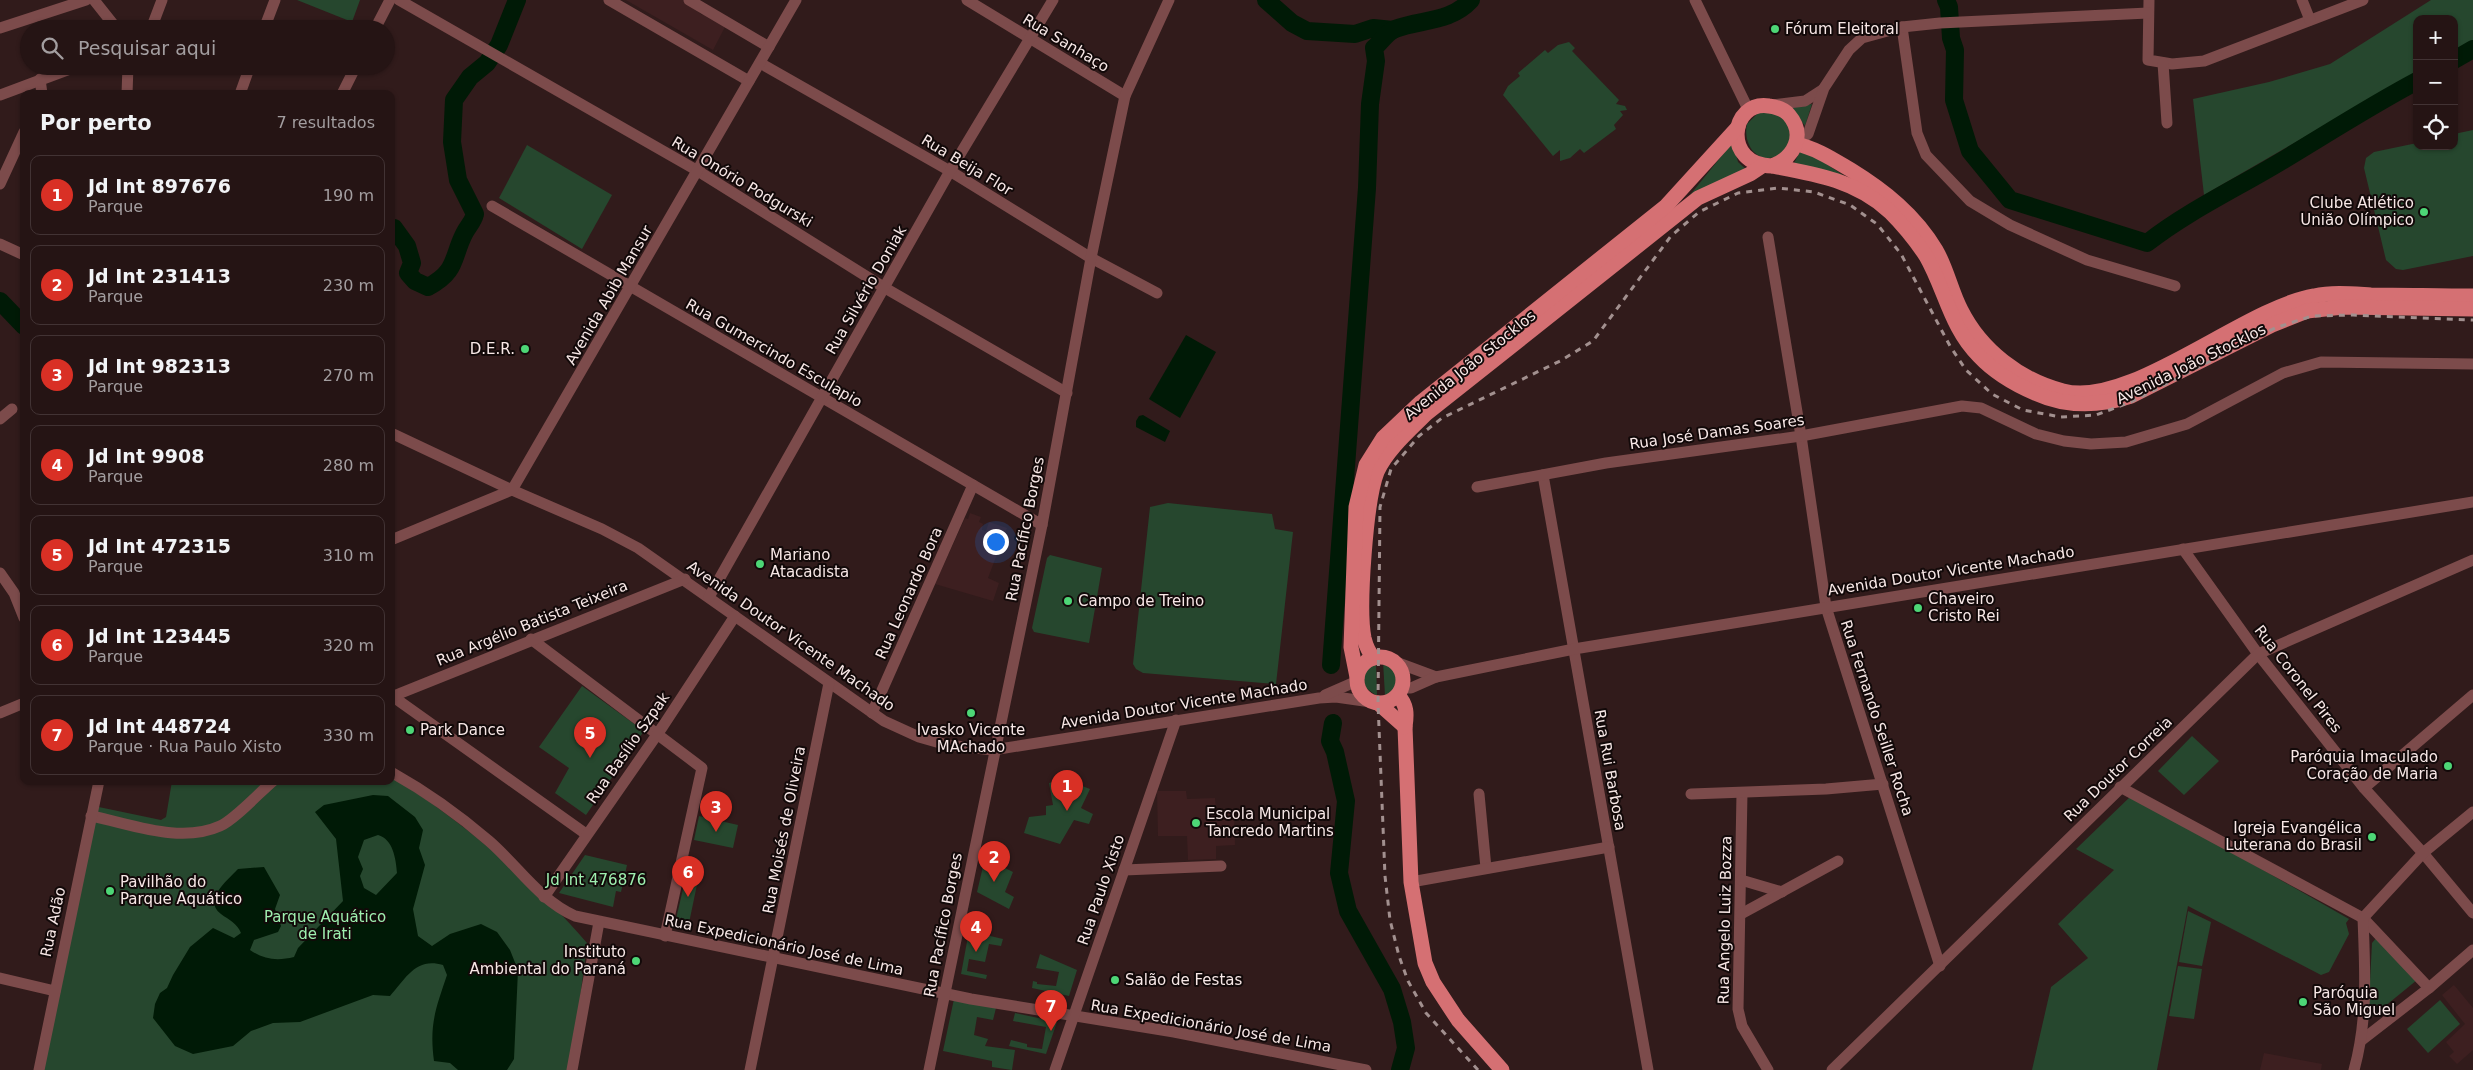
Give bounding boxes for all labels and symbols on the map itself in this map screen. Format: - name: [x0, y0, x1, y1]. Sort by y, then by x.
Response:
- street label: Rua Sanhaço: [1020, 10, 1112, 76]
- place label: Fórum Eleitoral: [1785, 20, 1899, 38]
- marker: Fórum Eleitoral: [1769, 23, 1781, 35]
- street label: Rua Beija Flor: [918, 131, 1017, 200]
- street label: Rua Onório Podgurski: [668, 133, 816, 231]
- place label: Clube Atlético União Olímpico: [2300, 194, 2414, 229]
- marker: Clube Atlético União Olímpico: [2418, 206, 2430, 218]
- street label: Avenida Abib Mansur: [562, 221, 657, 368]
- street label: Rua Silvério Doniak: [822, 222, 910, 358]
- street label: Rua Gumercindo Esculapio: [683, 295, 865, 411]
- street label: Avenida João Stocklos: [1401, 306, 1540, 424]
- street label: Avenida João Stocklos: [2113, 320, 2269, 408]
- place label: D.E.R.: [470, 340, 515, 358]
- marker: D.E.R.: [519, 343, 531, 355]
- street label: Rua José Damas Soares: [1628, 411, 1806, 453]
- street label: Rua Pacífico Borges: [1002, 455, 1048, 603]
- street label: Rua Leonardo Bora: [872, 524, 946, 662]
- your location: [983, 529, 1009, 555]
- street label: Avenida Doutor Vicente Machado: [1826, 543, 2076, 599]
- place label: Mariano Atacadista: [770, 546, 849, 581]
- street label: Avenida Doutor Vicente Machado: [684, 557, 898, 715]
- marker: Mariano Atacadista: [754, 558, 766, 570]
- street label: Rua Argélio Batista Teixeira: [434, 576, 630, 670]
- place label: Chaveiro Cristo Rei: [1928, 590, 2000, 625]
- place label: Campo de Treino: [1078, 592, 1204, 610]
- marker: Campo de Treino: [1062, 595, 1074, 607]
- marker: Chaveiro Cristo Rei: [1912, 602, 1924, 614]
- street label: Rua Fernando Seiller Rocha: [1837, 618, 1917, 818]
- street label: Rua Coronel Pires: [2250, 622, 2346, 736]
- street label: Avenida Doutor Vicente Machado: [1059, 676, 1309, 732]
- street label: Rua Basílio Szpak: [583, 689, 673, 807]
- marker: Ivasko Vicente MAchado: [965, 707, 977, 719]
- street label: Rua Rui Barbosa: [1590, 708, 1630, 832]
- street label: Rua Doutor Correia: [2060, 713, 2176, 825]
- pin: 5: [574, 717, 606, 758]
- place label: Park Dance: [420, 721, 505, 739]
- place label: Ivasko Vicente MAchado: [917, 721, 1025, 756]
- marker: Park Dance: [404, 724, 416, 736]
- street label: Rua Moisés de Oliveira: [759, 745, 809, 915]
- place label: Paróquia Imaculado Coração de Maria: [2290, 748, 2438, 783]
- marker: Paróquia Imaculado Coração de Maria: [2442, 760, 2454, 772]
- pin: 1: [1051, 770, 1083, 811]
- pin: 3: [700, 791, 732, 832]
- place label: Escola Municipal Tancredo Martins: [1205, 805, 1334, 840]
- marker: Escola Municipal Tancredo Martins: [1190, 817, 1202, 829]
- place label: Igreja Evangélica Luterana do Brasil: [2225, 819, 2362, 854]
- marker: Igreja Evangélica Luterana do Brasil: [2366, 831, 2378, 843]
- street label: Rua Paulo Xisto: [1074, 832, 1128, 948]
- street label: Rua Angelo Luiz Bozza: [1715, 836, 1735, 1004]
- pin: 2: [978, 841, 1010, 882]
- street label: Rua Pacífico Borges: [920, 851, 966, 999]
- pin: 6: [672, 856, 704, 897]
- park label: Jd Int 476876: [545, 871, 646, 889]
- place label: Pavilhão do Parque Aquático: [120, 873, 242, 908]
- street label: Rua Adão: [37, 885, 69, 959]
- marker: Pavilhão do Parque Aquático: [104, 885, 116, 897]
- park label: Parque Aquático de Irati: [264, 908, 386, 943]
- street label: Rua Expedicionário José de Lima: [663, 911, 905, 979]
- pin: 4: [960, 911, 992, 952]
- place label: Instituto Ambiental do Paraná: [470, 943, 626, 978]
- marker: Instituto Ambiental do Paraná: [630, 955, 642, 967]
- place label: Salão de Festas: [1125, 971, 1242, 989]
- marker: Salão de Festas: [1109, 974, 1121, 986]
- place label: Paróquia São Miguel: [2313, 984, 2395, 1019]
- pin: 7: [1035, 990, 1067, 1031]
- street label: Rua Expedicionário José de Lima: [1089, 996, 1333, 1056]
- marker: Paróquia São Miguel: [2297, 996, 2309, 1008]

